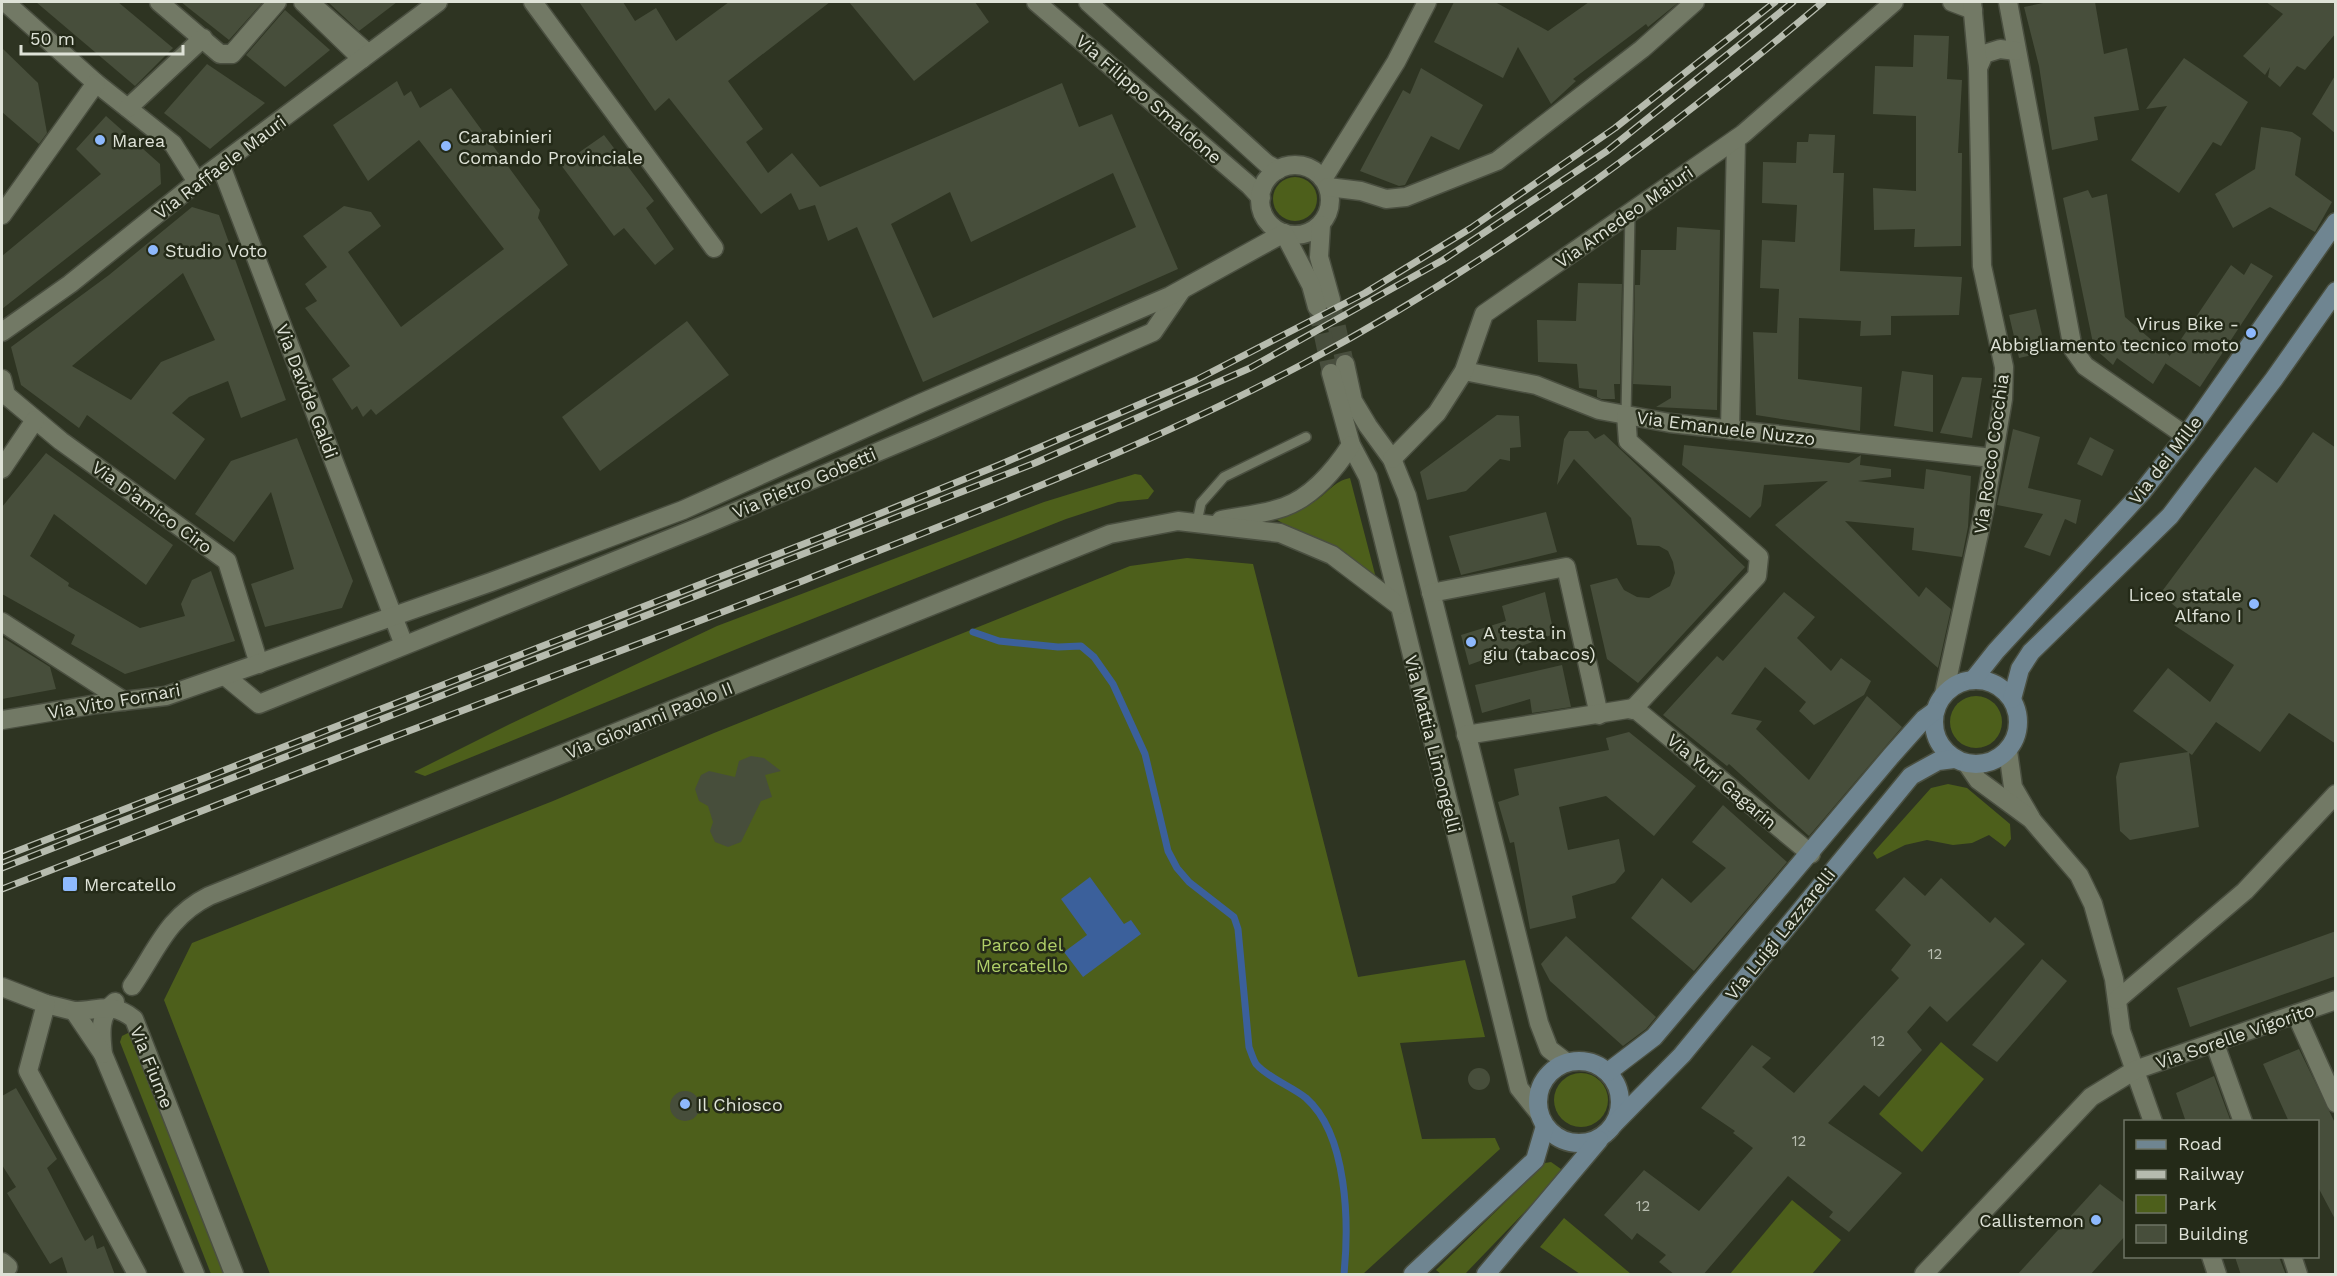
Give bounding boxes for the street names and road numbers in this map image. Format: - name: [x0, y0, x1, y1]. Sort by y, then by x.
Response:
- street label: Via Filippo Smaldone: [1072, 30, 1226, 168]
- street label: Via Raffaele Mauri: [150, 111, 290, 223]
- street label: Via Amedeo Maiuri: [1551, 162, 1697, 272]
- street label: Via Davide Galdi: [272, 321, 342, 461]
- street label: Via Rocco Cocchia: [1969, 373, 2013, 535]
- street label: Via Emanuele Nuzzo: [1635, 407, 1817, 449]
- street label: Via dei Mille: [2124, 412, 2206, 508]
- street label: Via Pietro Gobetti: [729, 443, 879, 523]
- street label: Via D'amico Ciro: [88, 456, 216, 558]
- street label: Via Mattia Limongelli: [1401, 653, 1465, 835]
- street label: Via Giovanni Paolo II: [562, 677, 736, 763]
- street label: Via Vito Fornari: [46, 679, 182, 723]
- street label: Via Yuri Gagarin: [1663, 729, 1781, 833]
- street label: Via Luigi Lazzarelli: [1721, 864, 1839, 1004]
- street label: Via Sorelle Vigorito: [2153, 999, 2317, 1073]
- street label: Via Fiume: [126, 1023, 178, 1111]

